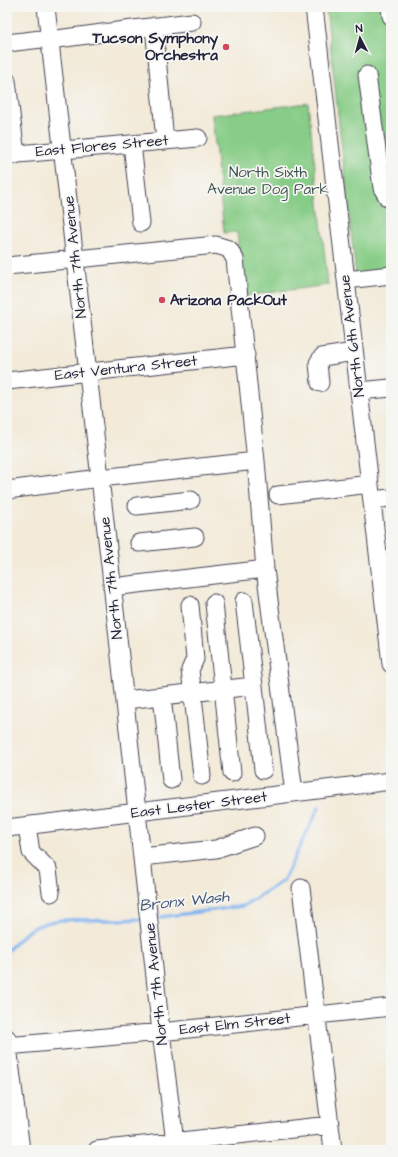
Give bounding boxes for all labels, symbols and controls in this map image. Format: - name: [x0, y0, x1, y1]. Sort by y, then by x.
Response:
- north arrow: [340, 18, 380, 58]
- text: N: [355, 21, 363, 36]
- place label: Tucson Symphony Orchestra: [92, 28, 219, 66]
- marker: Tucson Symphony Orchestra: [221, 42, 231, 52]
- street label: East Flores Street: [35, 130, 169, 162]
- park label: North Sixth Avenue Dog Park: [207, 162, 329, 201]
- street label: North 7th Avenue: [58, 195, 92, 319]
- street label: North 6th Avenue: [334, 274, 370, 398]
- place label: Arizona PackOut: [170, 290, 288, 311]
- marker: Arizona PackOut: [157, 295, 167, 305]
- street label: East Ventura Street: [54, 350, 198, 386]
- street label: North 7th Avenue: [94, 516, 128, 640]
- street label: East Lester Street: [130, 786, 268, 824]
- water label: Bronx Wash: [138, 885, 231, 917]
- street label: North 7th Avenue: [139, 922, 173, 1046]
- street label: East Elm Street: [179, 1008, 291, 1040]

